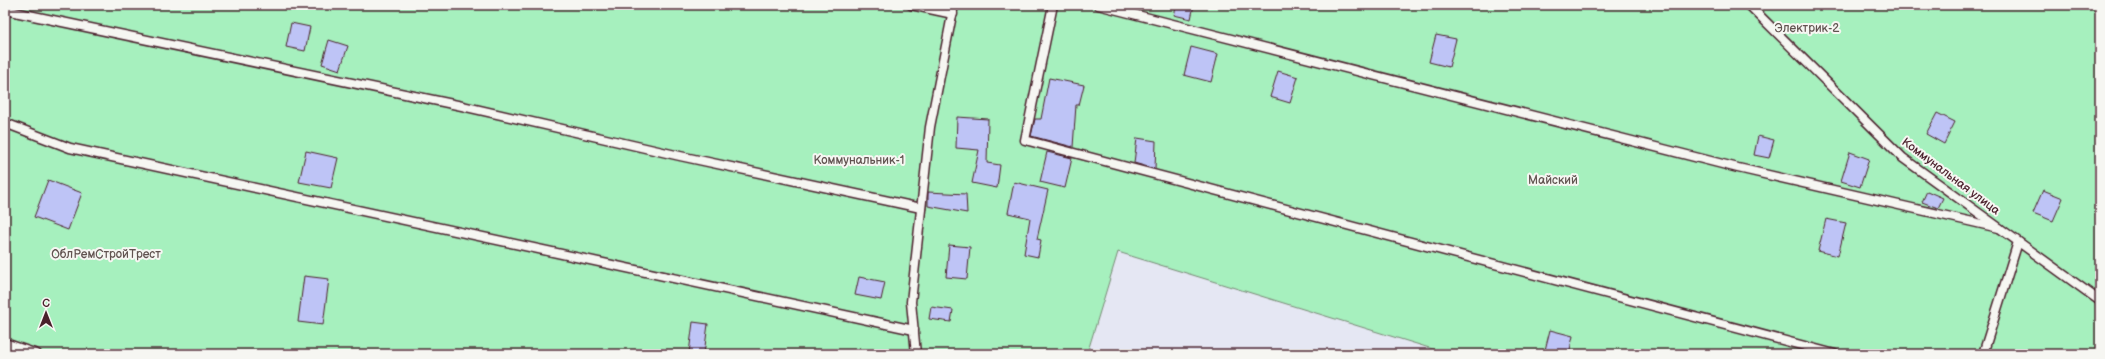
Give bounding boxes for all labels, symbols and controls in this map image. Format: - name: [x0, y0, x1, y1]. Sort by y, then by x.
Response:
- park label: Электрик-2: [1775, 21, 1839, 36]
- street label: Коммунальная улица: [1899, 135, 2003, 218]
- park label: Коммунальник-1: [814, 153, 904, 168]
- park label: Майский: [1528, 173, 1578, 188]
- park label: ОблРемСтройТрест: [51, 247, 161, 262]
- north arrow: [26, 293, 66, 333]
- text: С: [42, 297, 50, 310]

